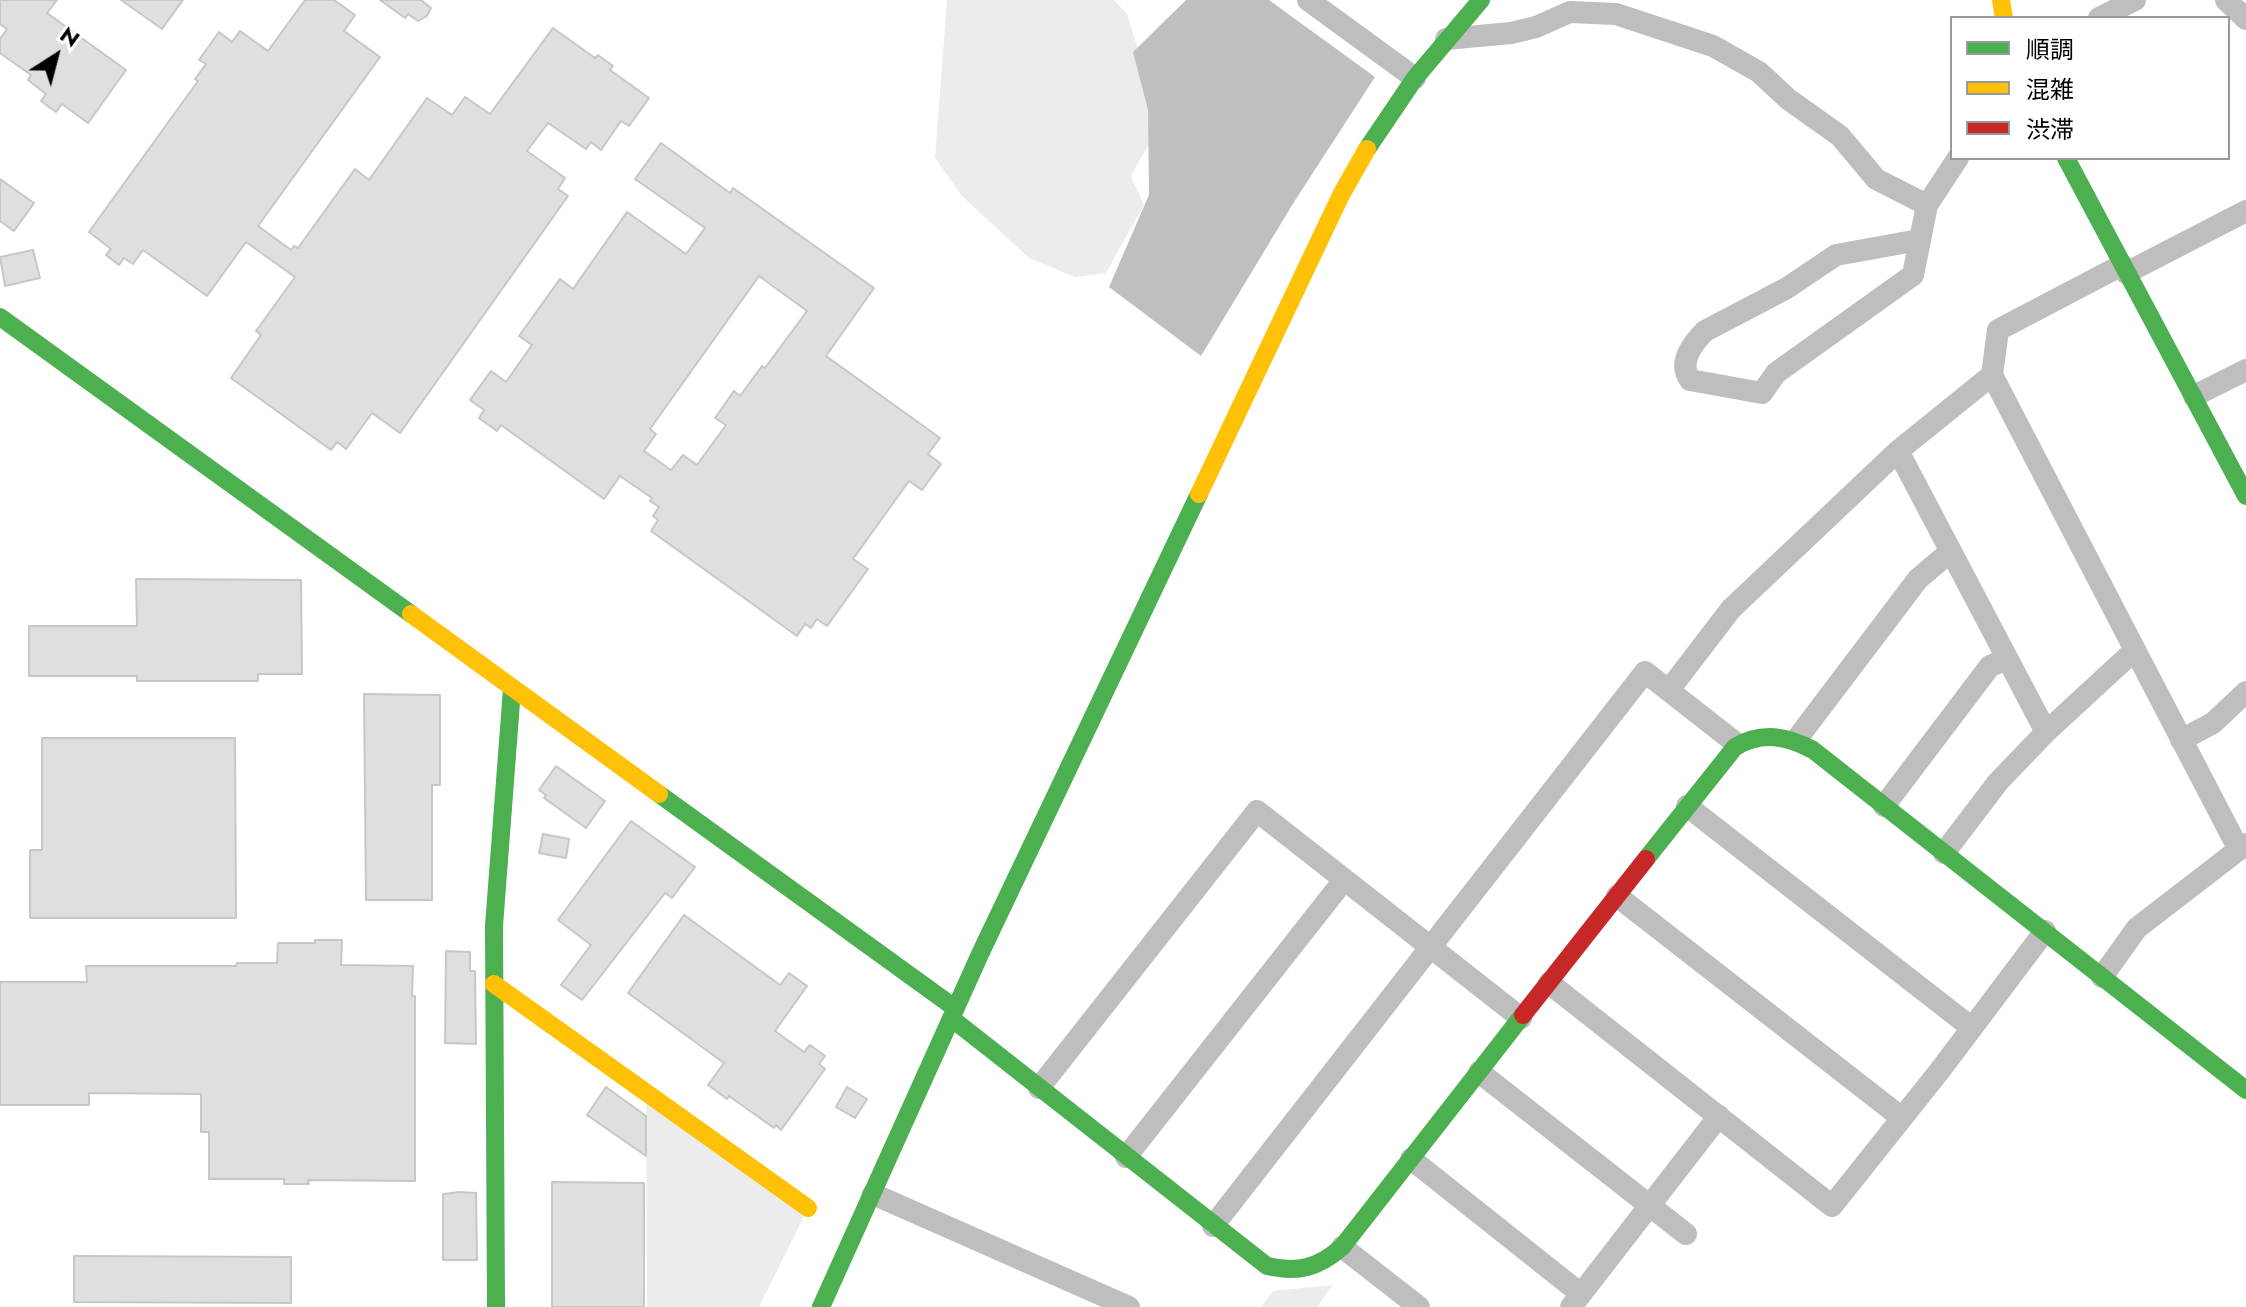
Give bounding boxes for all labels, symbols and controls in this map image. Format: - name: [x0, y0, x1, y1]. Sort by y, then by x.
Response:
- north arrow: [16, 16, 96, 96]
- legend: [1950, 16, 2230, 160]
- text: N: [54, 19, 87, 55]
- text: 順調: [2026, 32, 2074, 67]
- text: 混雑: [2026, 72, 2074, 107]
- text: 渋滞: [2026, 112, 2074, 147]

